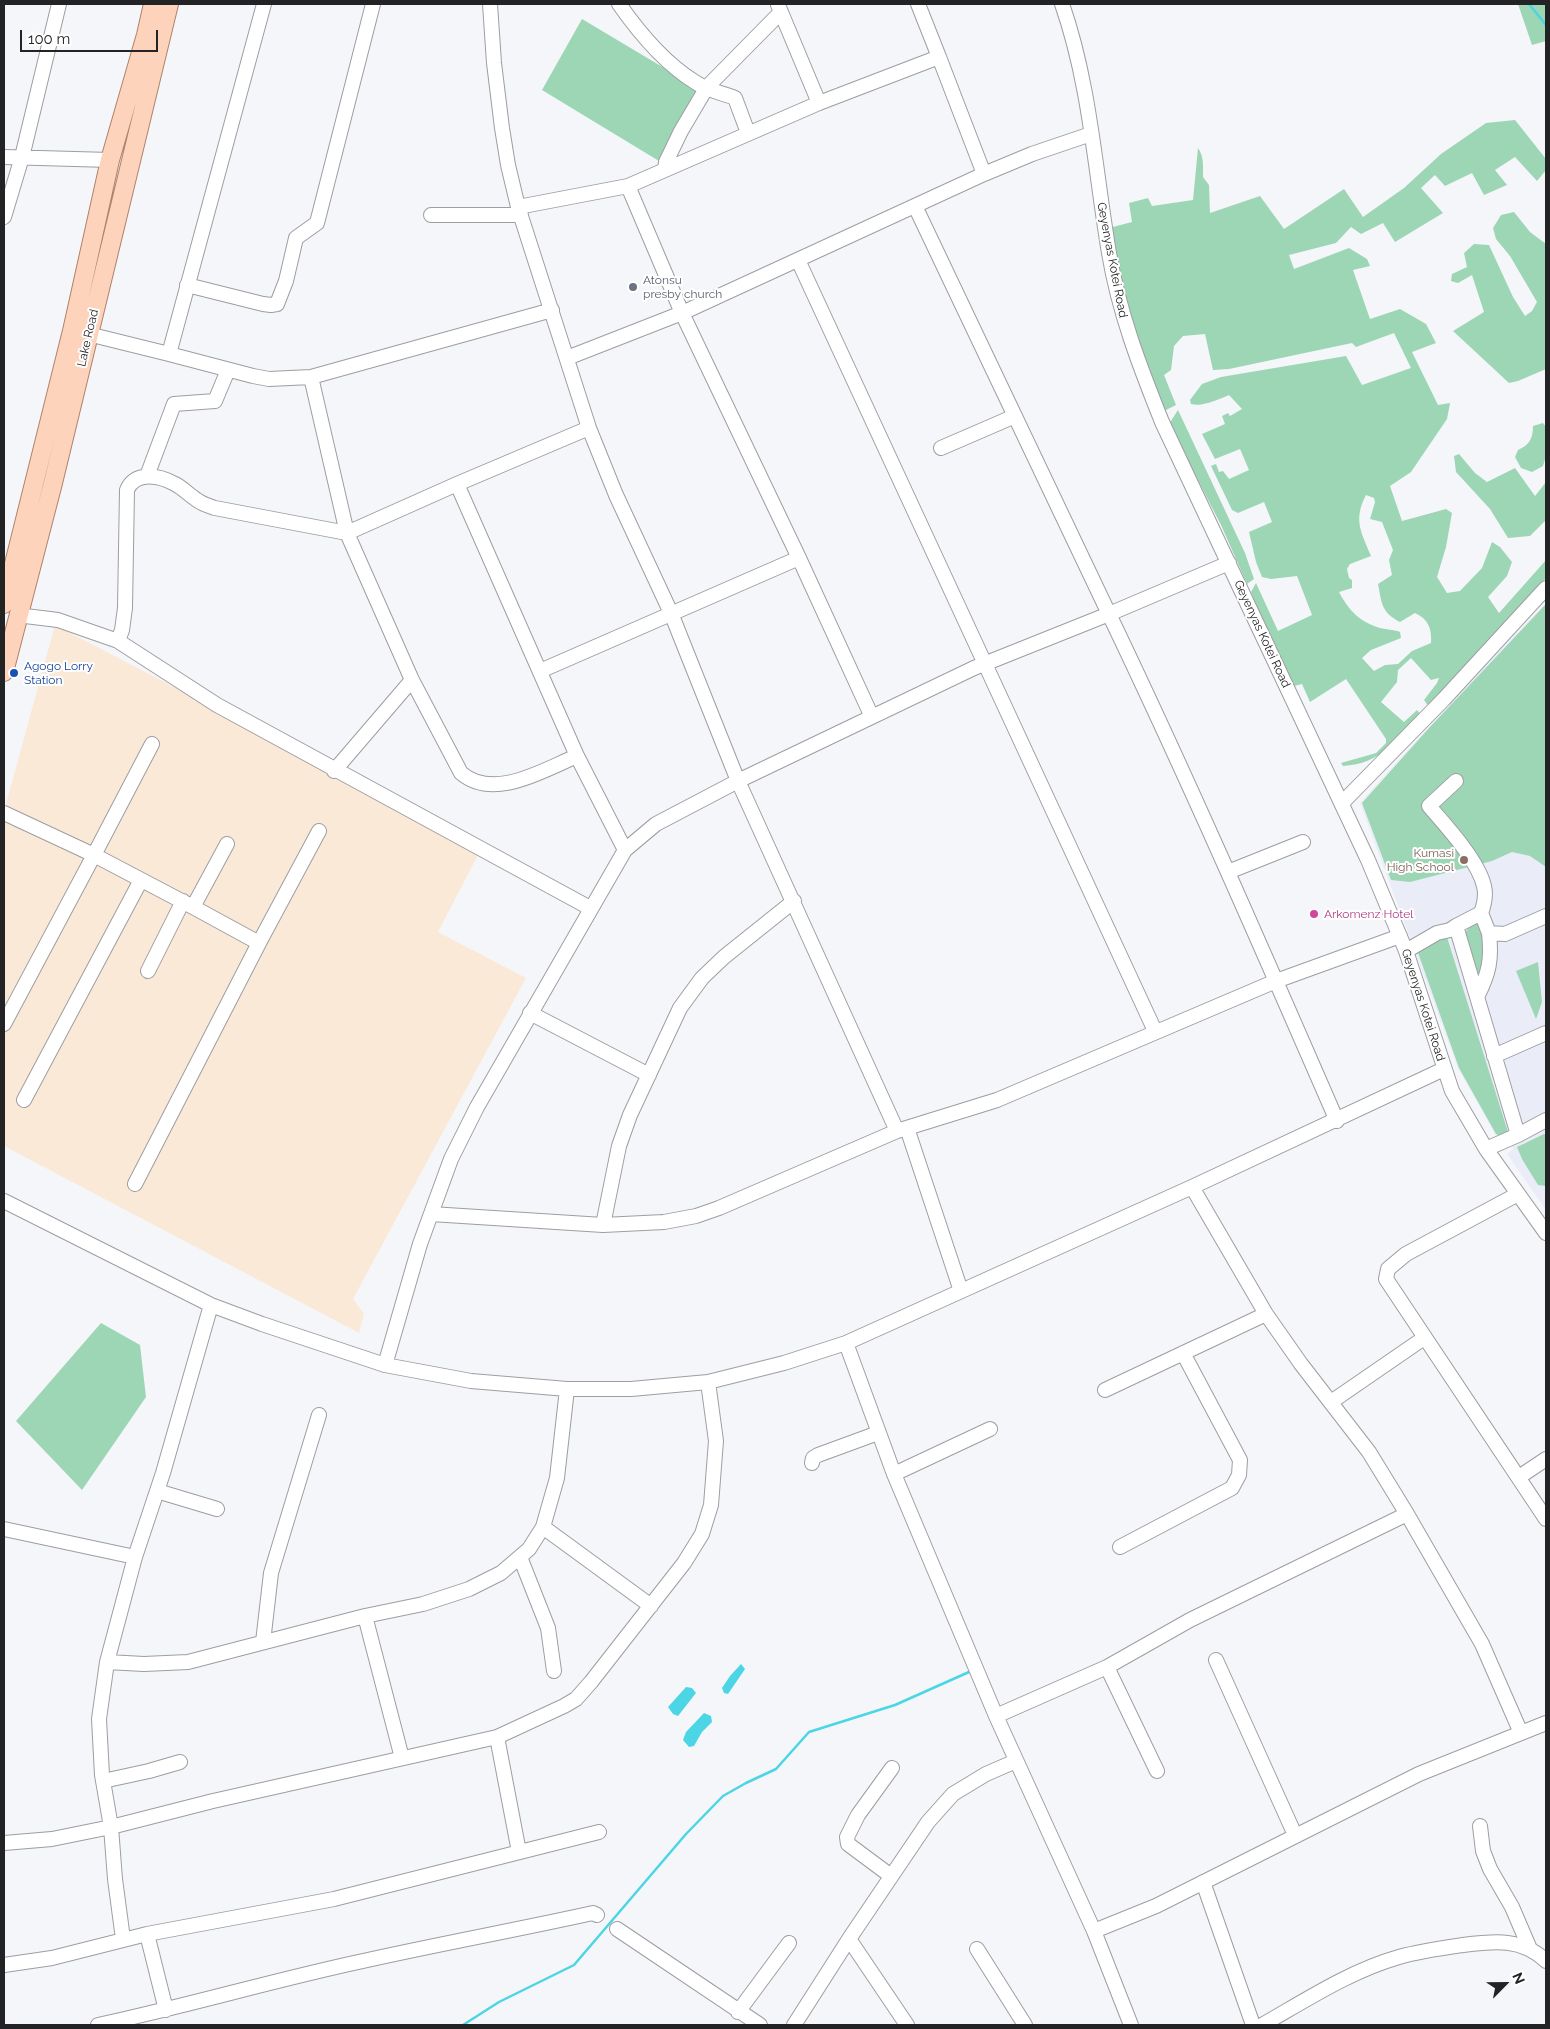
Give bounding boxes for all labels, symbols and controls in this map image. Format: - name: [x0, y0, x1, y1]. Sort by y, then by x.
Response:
- scale bar: [22, 20, 160, 52]
- text: 100 m: [28, 30, 70, 48]
- street label: Geyenyas Kotei Road: [1094, 201, 1130, 319]
- place label: Atonsu presby church: [643, 273, 722, 301]
- marker: Atonsu presby church: [627, 281, 639, 293]
- street label: Lake Road: [74, 308, 102, 368]
- street label: Geyenyas Kotei Road: [1231, 578, 1293, 690]
- place label: Agogo Lorry Station: [24, 659, 93, 687]
- marker: Agogo Lorry Station: [8, 667, 20, 679]
- place label: Kumasi High School: [1387, 846, 1454, 874]
- marker: Kumasi High School: [1458, 854, 1470, 866]
- place label: Arkomenz Hotel: [1324, 907, 1414, 921]
- marker: Arkomenz Hotel: [1308, 908, 1320, 920]
- street label: Geyenyas Kotei Road: [1398, 947, 1448, 1063]
- north arrow: [1480, 1959, 1530, 2009]
- text: N: [1509, 1970, 1528, 1986]

